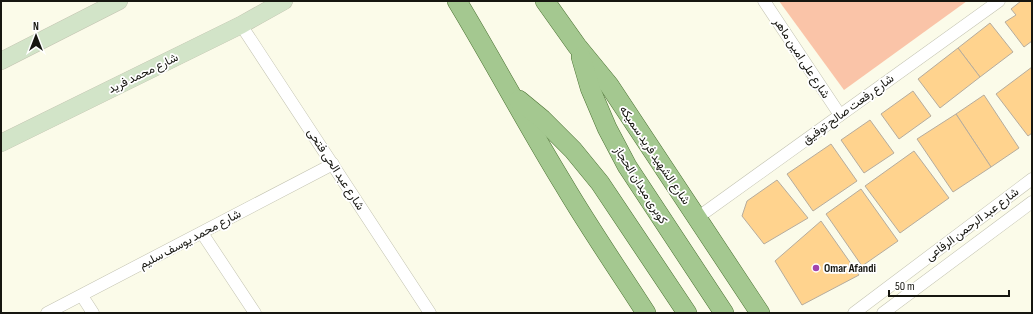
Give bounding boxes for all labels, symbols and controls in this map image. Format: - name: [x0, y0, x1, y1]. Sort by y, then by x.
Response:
- street label: شارع على امين ماهر: [769, 14, 833, 102]
- north arrow: [16, 16, 56, 56]
- text: N: [33, 20, 39, 33]
- street label: شارع محمد فريد: [106, 50, 181, 98]
- street label: شارع رفعت صالح توفيق: [800, 71, 898, 149]
- street label: شارع الشهيد فريد سميكه: [615, 103, 693, 208]
- street label: شارع عبد الحى فتحى: [303, 126, 368, 214]
- street label: كوبرى ميدان الحجاز: [610, 143, 671, 227]
- street label: شارع عبد الرحمن الرفاعى: [923, 184, 1023, 265]
- street label: شارع محمد يوسف سليم: [137, 206, 244, 274]
- place label: Omar Afandi: [824, 261, 876, 276]
- marker: Omar Afandi: [811, 263, 821, 273]
- scale bar: [889, 272, 1009, 298]
- text: 50 m: [895, 279, 915, 294]

